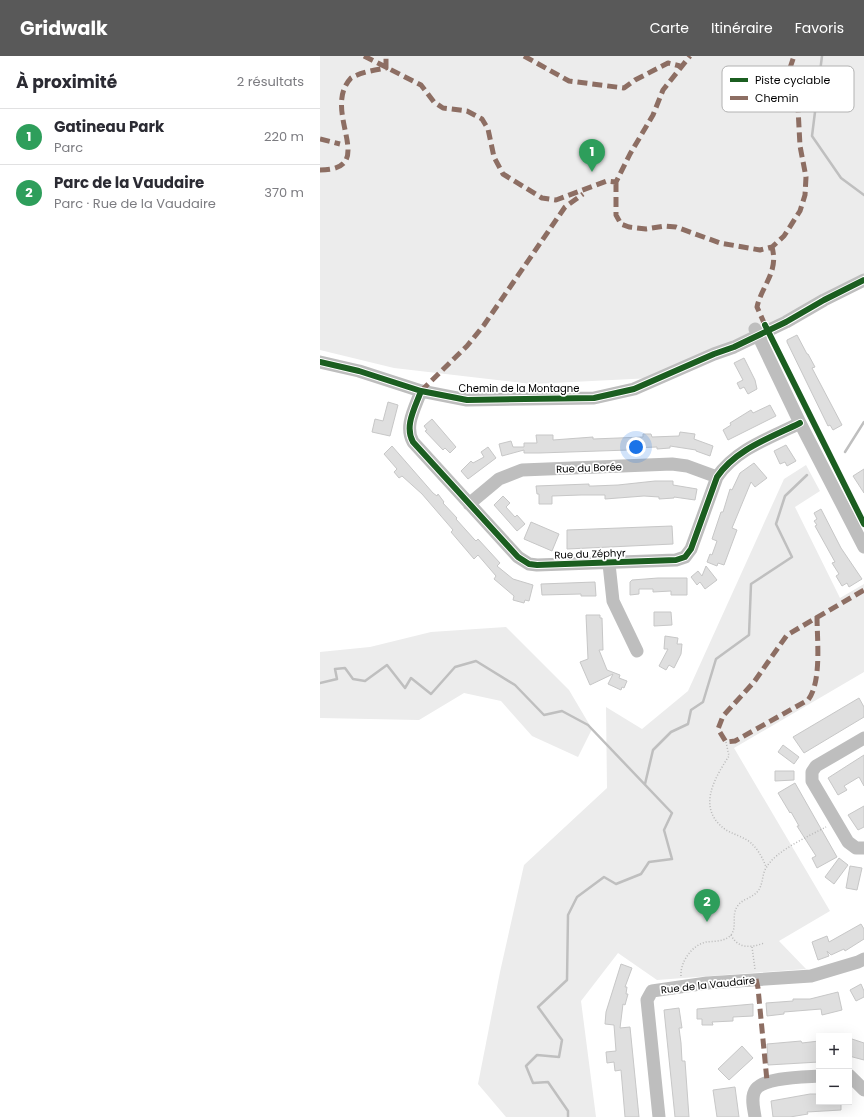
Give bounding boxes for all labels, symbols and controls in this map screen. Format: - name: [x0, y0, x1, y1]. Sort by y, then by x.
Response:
- text: Gridwalk: [20, 15, 108, 42]
- text: Carte: [650, 18, 689, 38]
- text: Itinéraire: [711, 18, 773, 38]
- text: Favoris: [795, 18, 844, 38]
- legend: [722, 66, 854, 112]
- text: À proximité: [16, 70, 117, 94]
- text: 2 résultats: [237, 72, 304, 91]
- text: Piste cyclable: [755, 72, 830, 88]
- text: Chemin: [755, 90, 798, 106]
- text: Gatineau Park: [54, 116, 164, 137]
- text: 1: [27, 127, 31, 146]
- text: 220 m: [264, 127, 304, 146]
- text: Parc: [54, 138, 83, 157]
- pin: 1: [579, 139, 605, 172]
- text: Parc de la Vaudaire: [54, 172, 204, 193]
- text: 2: [25, 183, 33, 202]
- text: 370 m: [264, 183, 304, 202]
- text: Parc · Rue de la Vaudaire: [54, 194, 216, 213]
- street label: Chemin de la Montagne: [459, 381, 579, 396]
- your location: [626, 437, 646, 457]
- street label: Rue du Borée: [556, 459, 622, 477]
- street label: Rue du Zéphyr: [554, 545, 626, 563]
- pin: 2: [694, 889, 720, 922]
- street label: Rue de la Vaudaire: [660, 973, 756, 997]
- map controls: [816, 1033, 852, 1105]
- button: +: [816, 1033, 852, 1069]
- button: −: [816, 1069, 852, 1105]

